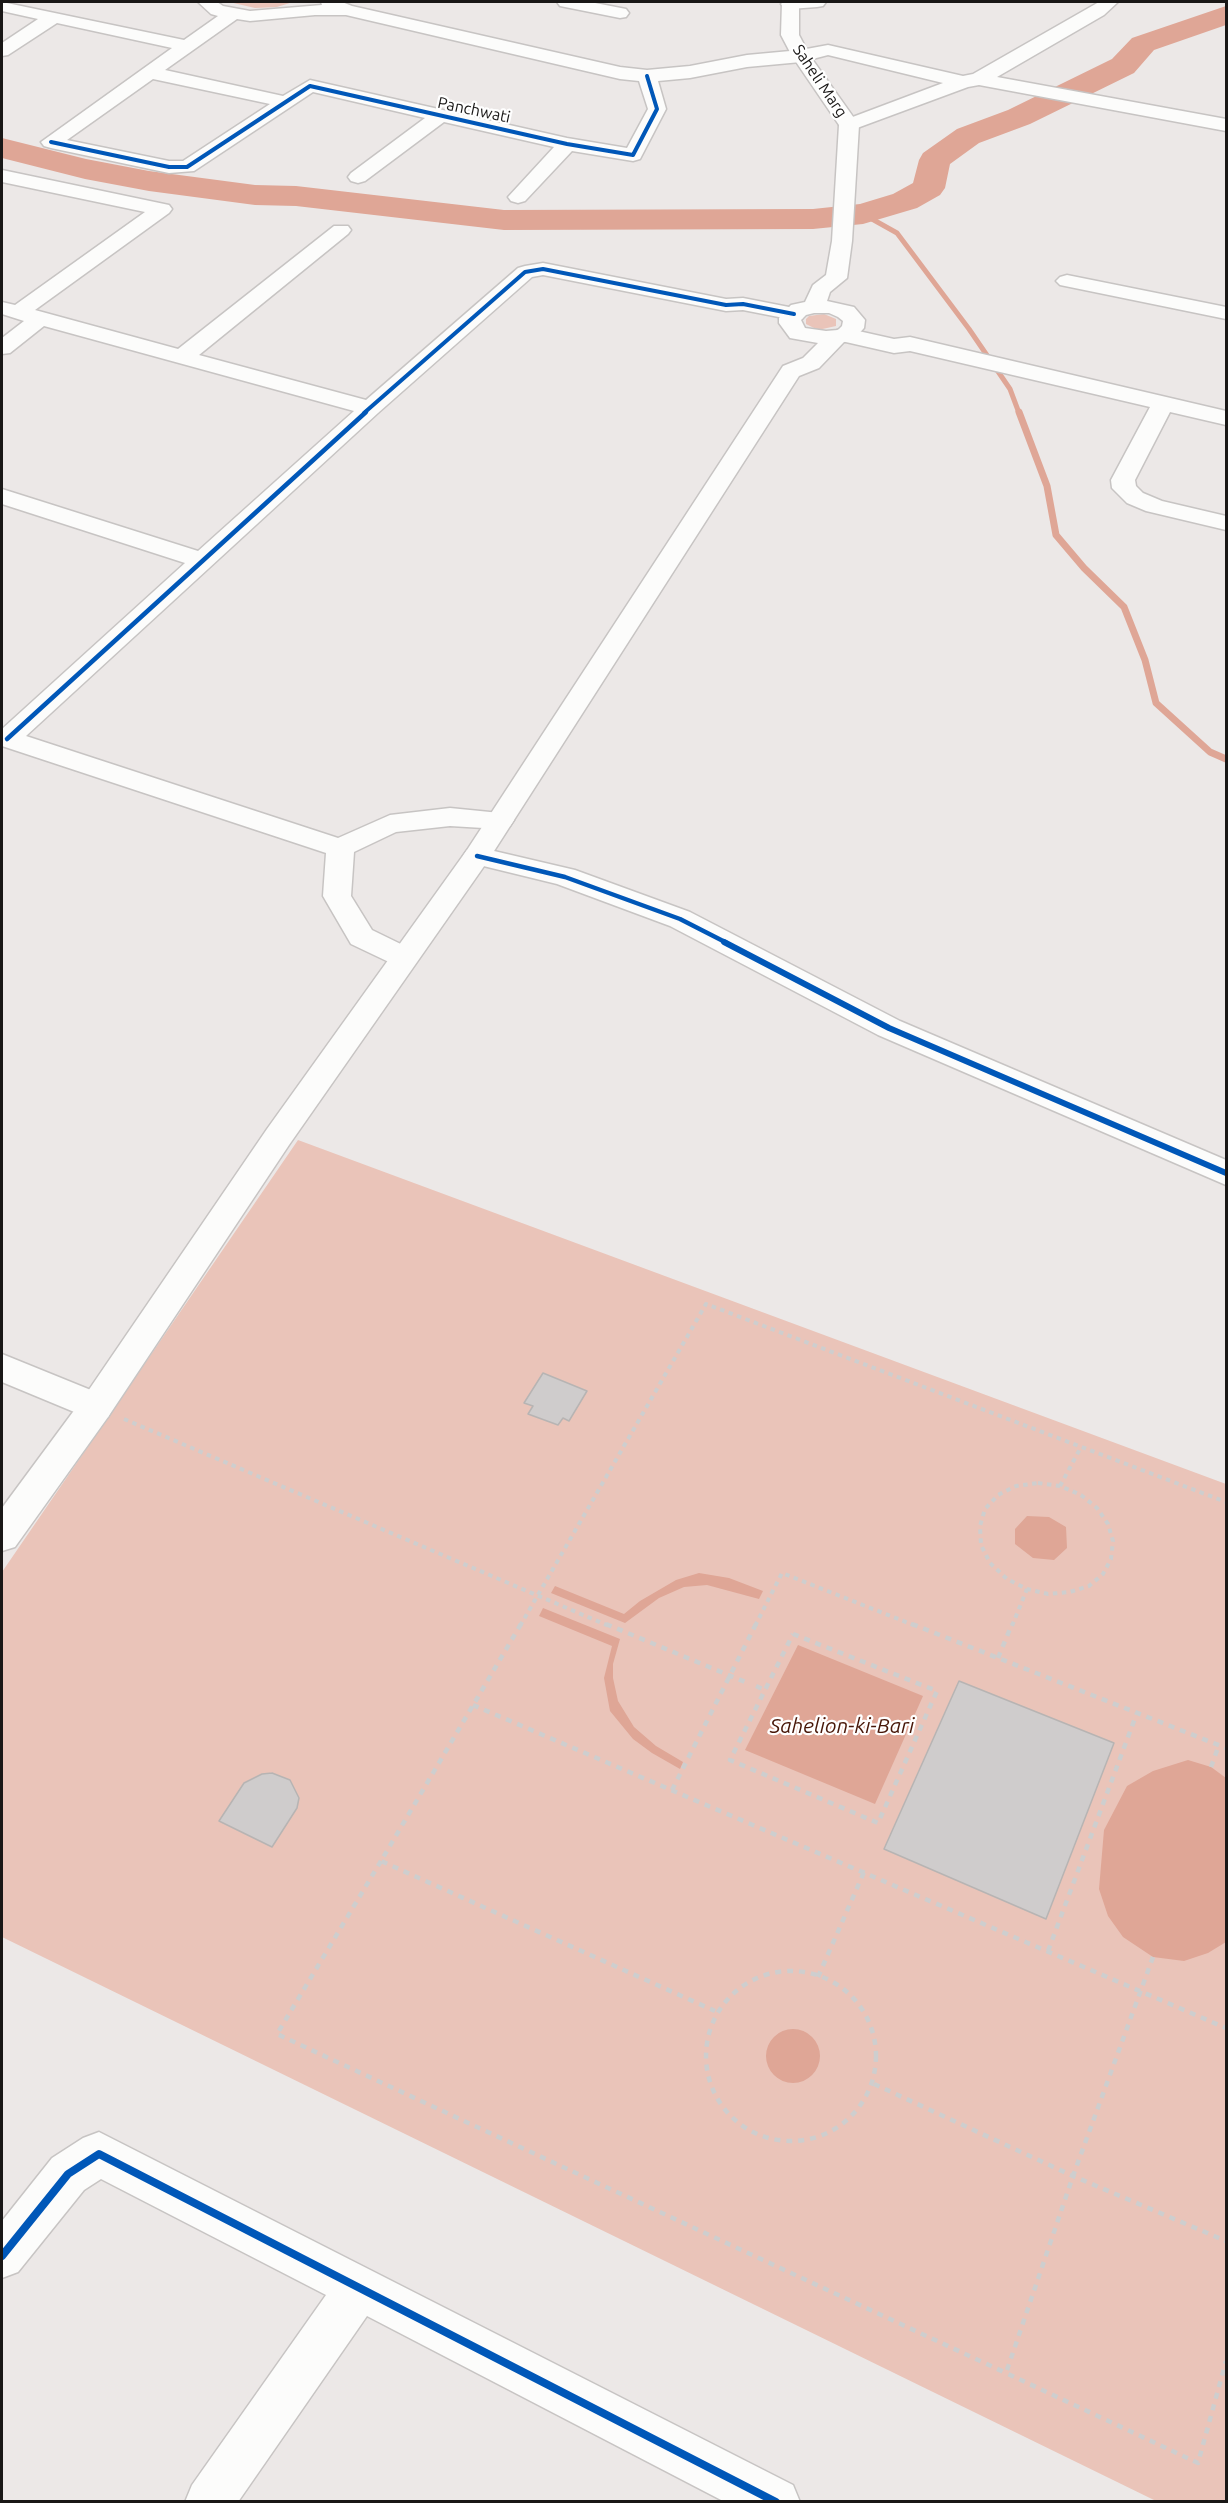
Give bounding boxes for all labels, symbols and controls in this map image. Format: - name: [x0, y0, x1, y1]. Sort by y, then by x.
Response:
- street label: Saheli Marg: [789, 41, 851, 121]
- street label: Panchwati: [436, 93, 512, 127]
- water label: Sahelion-ki-Bari: [770, 1713, 914, 1739]

